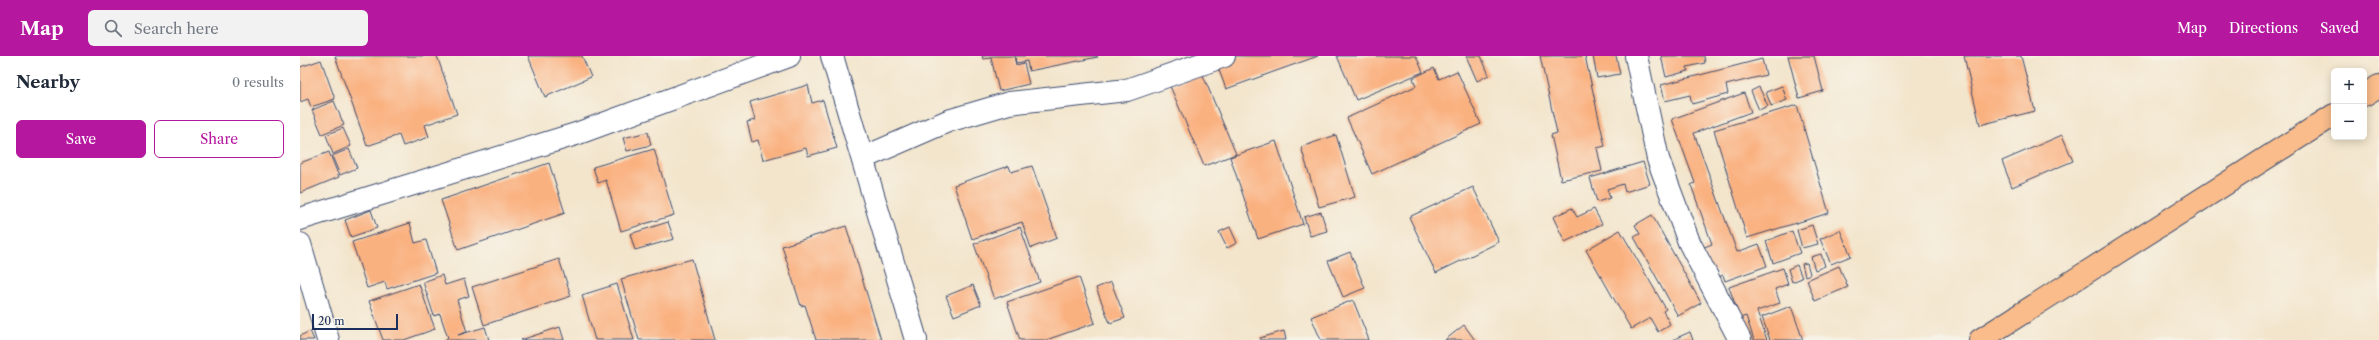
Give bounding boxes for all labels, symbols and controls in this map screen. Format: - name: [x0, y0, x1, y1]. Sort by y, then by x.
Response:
- search box: [88, 10, 368, 46]
- text: Map: [20, 17, 64, 40]
- icon: search: [102, 17, 124, 39]
- text: Search here: [134, 19, 219, 38]
- text: Map: [2177, 19, 2207, 37]
- text: Directions: [2229, 19, 2298, 37]
- text: Saved: [2320, 19, 2359, 37]
- map controls: [2331, 68, 2367, 140]
- button: +: [2331, 68, 2367, 104]
- text: Nearby: [16, 72, 80, 92]
- text: 0 results: [232, 74, 284, 90]
- button: −: [2331, 104, 2367, 140]
- button: Save: [16, 120, 146, 158]
- button: Share: [154, 120, 284, 158]
- scale bar: [312, 312, 398, 331]
- text: 20 m: [318, 314, 344, 328]

